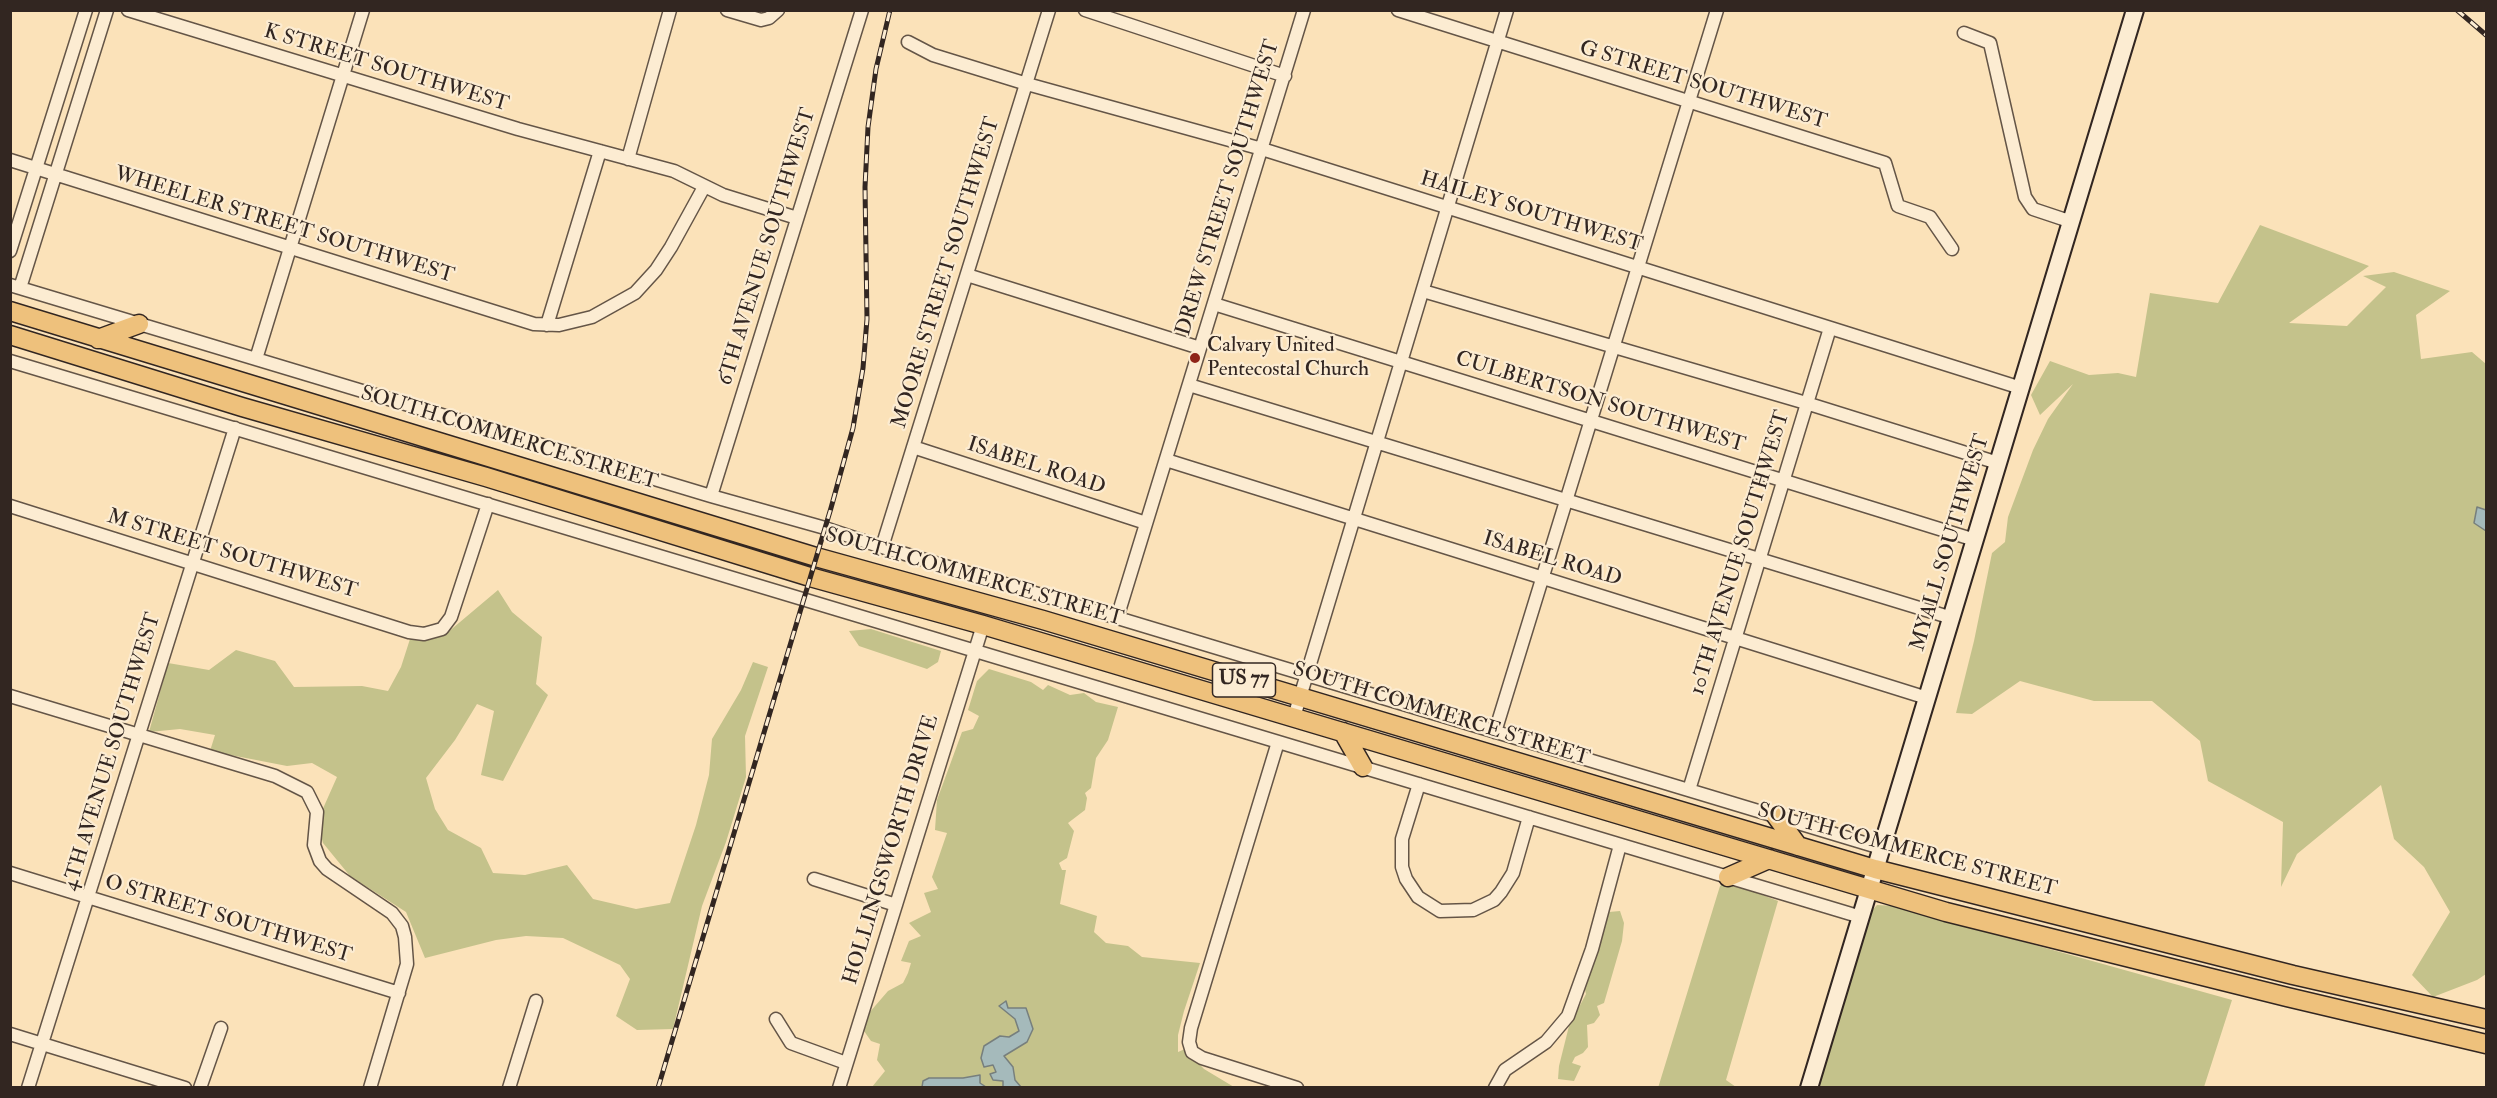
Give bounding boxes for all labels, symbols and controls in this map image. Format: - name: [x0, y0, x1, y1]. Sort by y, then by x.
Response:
- street label: K STREET SOUTHWEST: [261, 20, 511, 118]
- street label: G STREET SOUTHWEST: [1576, 36, 1830, 136]
- street label: DREW STREET SOUTHWEST: [1172, 37, 1286, 339]
- street label: 6TH AVENUE SOUTHWEST: [714, 105, 822, 389]
- street label: MOORE STREET SOUTHWEST: [888, 114, 1006, 432]
- street label: WHEELER STREET SOUTHWEST: [111, 162, 457, 290]
- street label: HAILEY SOUTHWEST: [1417, 167, 1645, 259]
- place label: Calvary United Pentecostal Church: [1207, 333, 1369, 383]
- street label: CULBERTSON SOUTHWEST: [1452, 347, 1748, 459]
- marker: Calvary United Pentecostal Church: [1188, 351, 1202, 365]
- street label: SOUTH COMMERCE STREET: [357, 382, 661, 496]
- street label: 10TH AVENUE SOUTHWEST: [1686, 408, 1796, 698]
- street label: MYALL SOUTHWEST: [1906, 432, 1996, 654]
- street label: ISABEL ROAD: [964, 433, 1108, 501]
- street label: M STREET SOUTHWEST: [104, 505, 360, 605]
- street label: SOUTH COMMERCE STREET: [822, 523, 1126, 633]
- street label: ISABEL ROAD: [1480, 527, 1624, 593]
- street label: 4TH AVENUE SOUTHWEST: [59, 610, 167, 894]
- street label: SOUTH COMMERCE STREET: [1289, 658, 1593, 772]
- road number: US 77: [1212, 663, 1276, 697]
- street label: HOLLINGSWORTH DRIVE: [839, 712, 945, 988]
- street label: SOUTH COMMERCE STREET: [1754, 799, 2060, 903]
- street label: O STREET SOUTHWEST: [101, 870, 355, 970]

